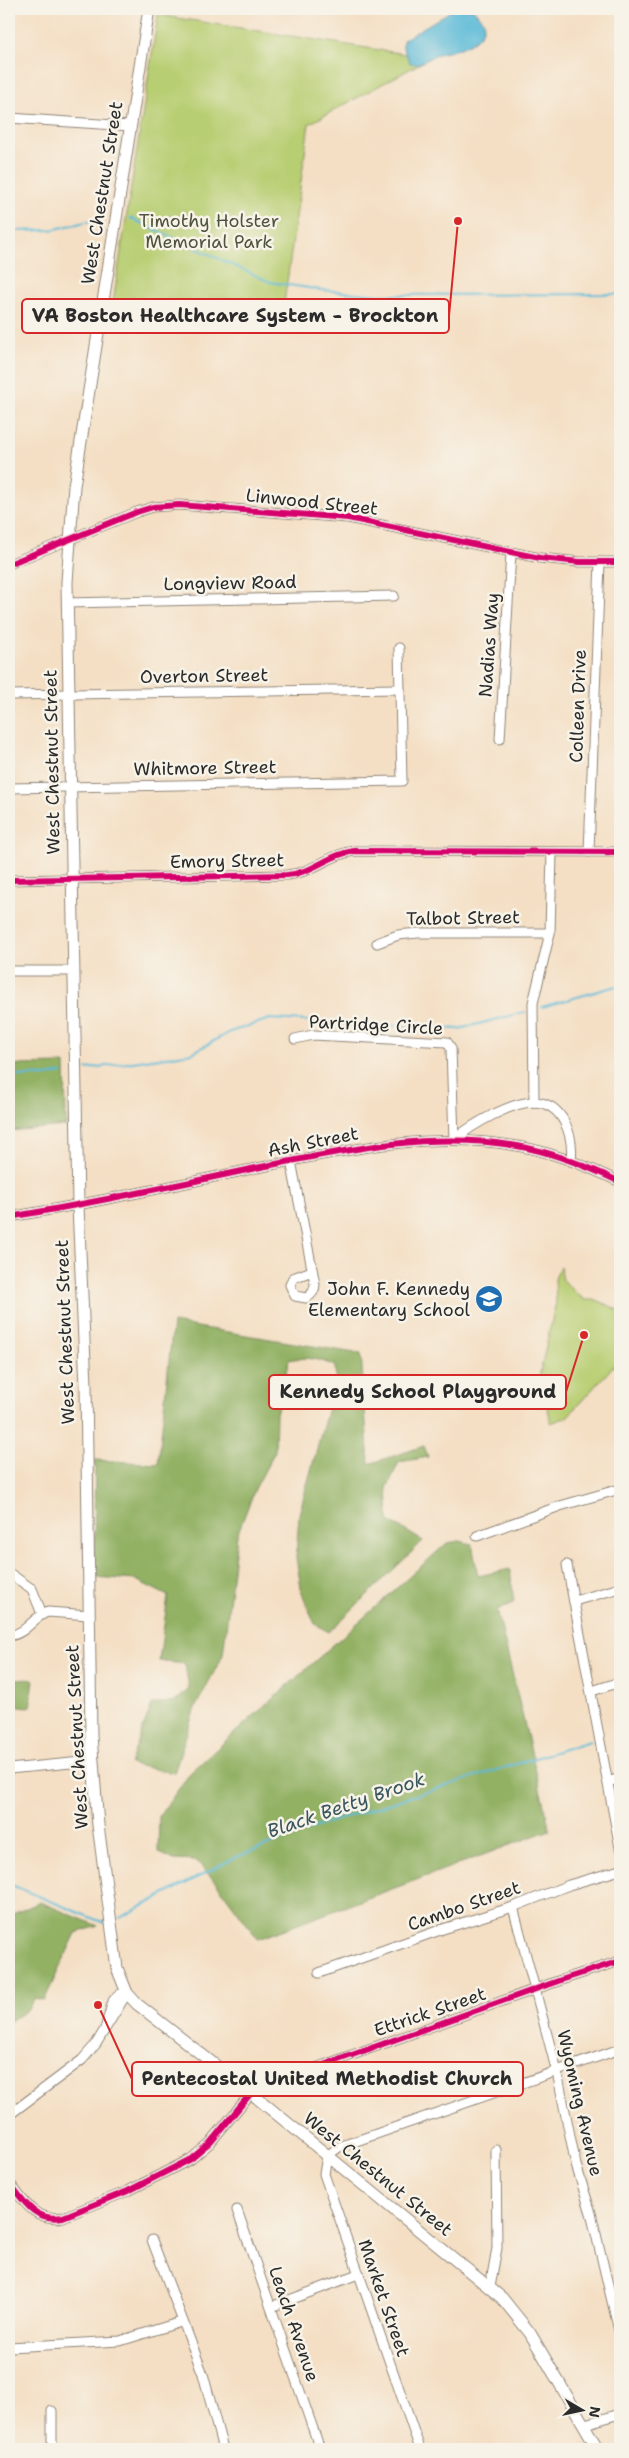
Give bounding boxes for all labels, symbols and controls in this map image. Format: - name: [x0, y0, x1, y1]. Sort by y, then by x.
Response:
- street label: West Chestnut Street: [76, 100, 128, 286]
- park label: Timothy Holster Memorial Park: [139, 209, 279, 254]
- callout: VA Boston Healthcare System - Brockton: [22, 299, 449, 333]
- text: VA Boston Healthcare System - Brockton: [32, 303, 439, 328]
- street label: Linwood Street: [245, 483, 379, 521]
- street label: Longview Road: [163, 570, 297, 596]
- street label: Nadias Way: [473, 592, 505, 698]
- street label: Colleen Drive: [564, 649, 592, 763]
- street label: Overton Street: [140, 663, 269, 689]
- street label: West Chestnut Street: [38, 669, 66, 855]
- street label: Whitmore Street: [133, 755, 277, 781]
- street label: Emory Street: [170, 848, 285, 874]
- street label: Talbot Street: [406, 905, 520, 931]
- street label: Partridge Circle: [308, 1009, 444, 1041]
- street label: Ash Street: [266, 1121, 361, 1163]
- street label: West Chestnut Street: [50, 1239, 80, 1425]
- place label: John F. Kennedy Elementary School: [308, 1277, 471, 1322]
- school or university icon: John F. Kennedy Elementary School: [474, 1284, 504, 1314]
- callout: Kennedy School Playground: [269, 1375, 566, 1409]
- text: Kennedy School Playground: [280, 1379, 556, 1404]
- street label: West Chestnut Street: [60, 1644, 94, 1830]
- water label: Black Betty Brook: [264, 1766, 428, 1844]
- street label: Cambo Street: [404, 1875, 524, 1937]
- street label: Ettrick Street: [371, 1982, 489, 2042]
- street label: Wyoming Avenue: [551, 2027, 609, 2179]
- callout: Pentecostal United Methodist Church: [132, 2062, 523, 2096]
- text: Pentecostal United Methodist Church: [141, 2066, 513, 2091]
- street label: West Chestnut Street: [299, 2106, 458, 2242]
- street label: Market Street: [353, 2236, 415, 2360]
- street label: Leach Avenue: [263, 2263, 325, 2385]
- north arrow: [556, 2386, 606, 2436]
- text: N: [585, 2405, 605, 2419]

